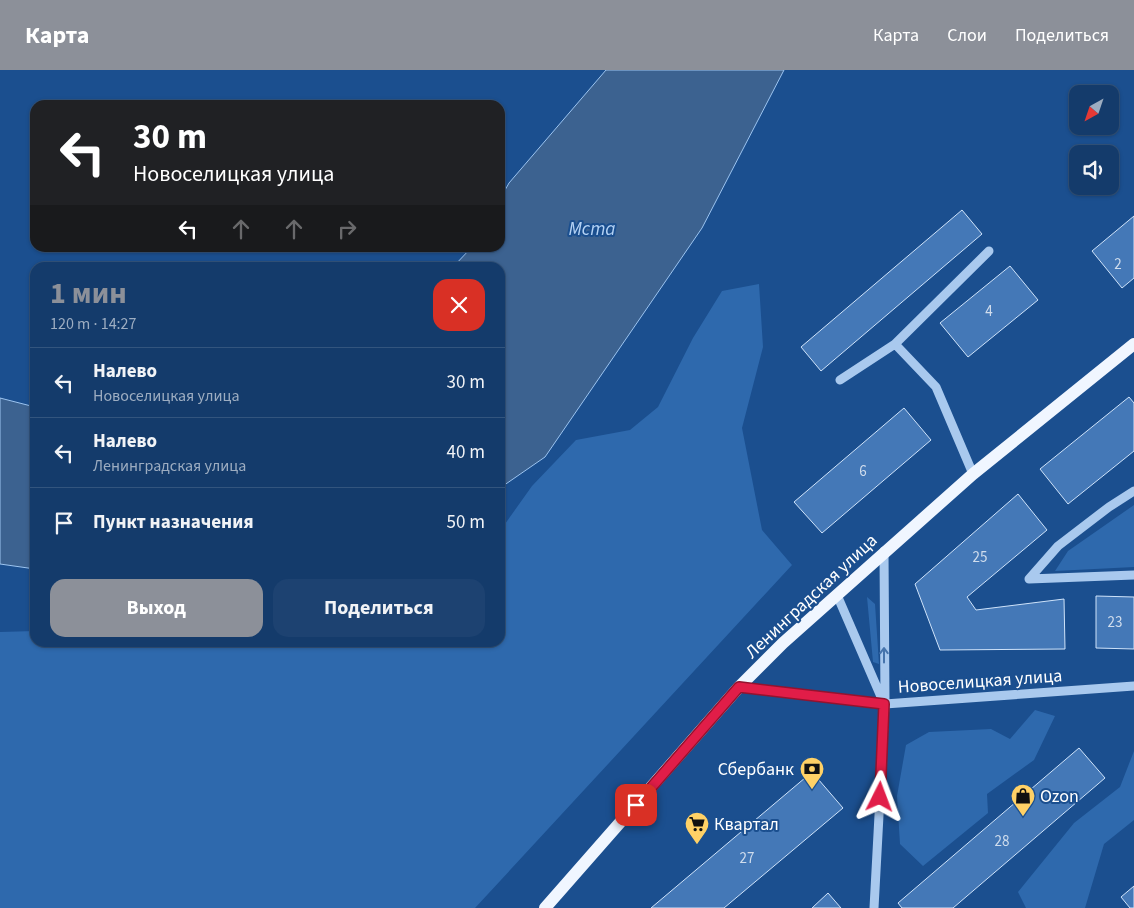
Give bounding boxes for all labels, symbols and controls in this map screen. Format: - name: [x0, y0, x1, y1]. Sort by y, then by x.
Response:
- text: Карта: [25, 18, 89, 53]
- text: Карта: [873, 23, 919, 48]
- text: Слои: [947, 23, 987, 48]
- text: Поделиться: [1015, 23, 1109, 48]
- north arrow: [1069, 85, 1119, 135]
- map controls: [1069, 85, 1119, 195]
- text: 30 m: [133, 112, 207, 162]
- icon: left: [50, 120, 115, 185]
- button: sound: [1069, 145, 1119, 195]
- text: Новоселицкая улица: [133, 158, 334, 190]
- icon: left: [174, 215, 202, 243]
- icon: ahead: [227, 215, 255, 243]
- icon: ahead: [280, 215, 308, 243]
- icon: right: [333, 215, 361, 243]
- water label: Мста: [568, 216, 616, 243]
- house number: 2: [1114, 254, 1122, 275]
- text: 1 мин: [50, 272, 127, 315]
- button: close: [433, 279, 485, 331]
- house number: 4: [985, 301, 993, 322]
- text: 120 m · 14:27: [50, 313, 137, 335]
- text: Налево: [93, 358, 157, 385]
- icon: left: [50, 369, 78, 397]
- text: 30 m: [447, 369, 485, 396]
- text: Новоселицкая улица: [93, 385, 239, 407]
- text: Налево: [93, 428, 157, 455]
- icon: left: [50, 439, 78, 467]
- text: 40 m: [447, 439, 485, 466]
- text: Ленинградская улица: [93, 455, 246, 477]
- house number: 6: [859, 461, 867, 482]
- icon: arrive: [50, 509, 78, 537]
- text: Пункт назначения: [93, 509, 254, 536]
- text: 50 m: [447, 509, 485, 536]
- street label: Ленинградская улица: [740, 528, 883, 664]
- house number: 25: [973, 547, 987, 568]
- button: Выход: [50, 579, 263, 637]
- button: Поделиться: [273, 579, 485, 637]
- house number: 23: [1108, 612, 1122, 633]
- one-way arrow: [879, 648, 889, 664]
- street label: Новоселицкая улица: [897, 663, 1063, 700]
- bank icon: Сбербанк: [799, 756, 825, 790]
- place label: Сбербанк: [718, 757, 794, 782]
- position arrow: [853, 770, 905, 822]
- shop icon: Ozon: [1010, 783, 1036, 817]
- pin: [615, 784, 657, 826]
- place label: Ozon: [1040, 784, 1079, 809]
- icon: arrive: [622, 791, 650, 819]
- supermarket icon: Квартал: [684, 811, 710, 845]
- place label: Квартал: [714, 812, 779, 837]
- house number: 28: [995, 831, 1009, 852]
- house number: 27: [740, 848, 754, 869]

